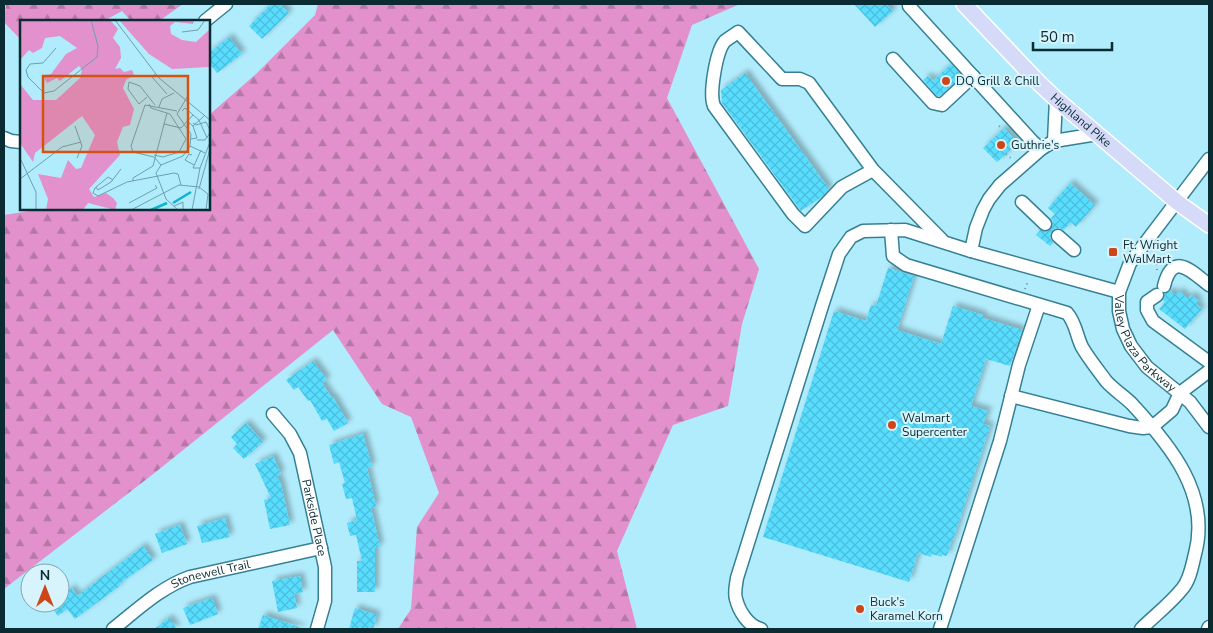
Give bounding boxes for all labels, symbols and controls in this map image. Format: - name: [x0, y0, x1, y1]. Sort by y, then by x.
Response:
- inset map: [20, 20, 210, 210]
- scale bar: [1033, 20, 1112, 52]
- text: 50 m: [1040, 27, 1075, 47]
- place label: DQ Grill & Chill: [956, 73, 1040, 89]
- marker: DQ Grill & Chill: [940, 75, 952, 87]
- street label: Highland Pike: [1047, 90, 1115, 151]
- place label: Guthrie's: [1011, 137, 1060, 153]
- marker: Guthrie's: [995, 139, 1007, 151]
- place label: Ft. Wright WalMart: [1123, 237, 1178, 267]
- marker: Ft. Wright WalMart: [1107, 246, 1119, 258]
- street label: Valley Plaza Parkway: [1111, 294, 1180, 396]
- place label: Walmart Supercenter: [902, 410, 968, 440]
- marker: Walmart Supercenter: [886, 419, 898, 431]
- street label: Parkside Place: [298, 478, 330, 558]
- street label: Stonewell Trail: [168, 556, 252, 592]
- north arrow: [20, 563, 70, 613]
- text: N: [40, 566, 50, 585]
- place label: Buck's Karamel Korn: [870, 594, 943, 624]
- marker: Buck's Karamel Korn: [854, 603, 866, 615]

